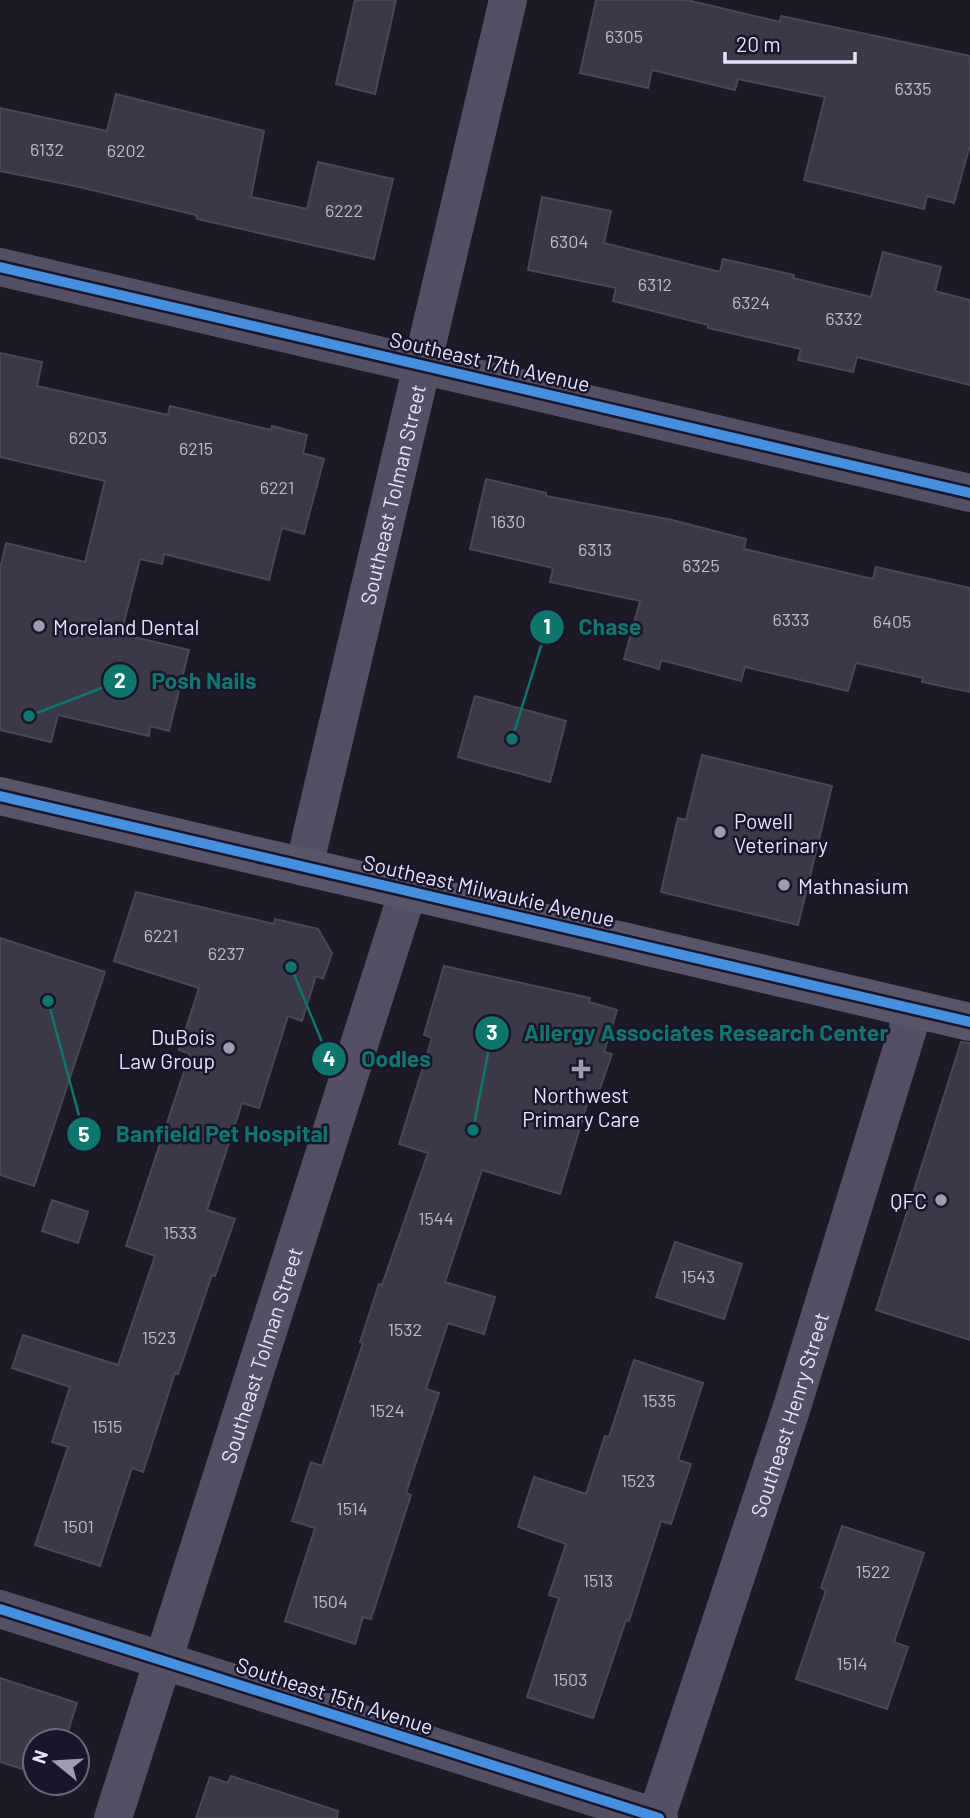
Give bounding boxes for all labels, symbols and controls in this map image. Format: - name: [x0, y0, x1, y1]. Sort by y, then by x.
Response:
- scale bar: [725, 21, 855, 65]
- house number: 6305: [605, 25, 643, 47]
- text: 20 m: [736, 31, 781, 56]
- house number: 6335: [894, 77, 932, 99]
- house number: 6132: [30, 138, 64, 160]
- house number: 6202: [107, 139, 145, 161]
- house number: 6222: [325, 199, 363, 221]
- house number: 6304: [550, 230, 588, 252]
- house number: 6312: [638, 273, 672, 295]
- house number: 6324: [732, 291, 770, 313]
- house number: 6332: [825, 307, 863, 329]
- street label: Southeast 17th Avenue: [387, 326, 593, 396]
- street label: Southeast Tolman Street: [354, 382, 430, 607]
- house number: 6203: [69, 426, 107, 448]
- house number: 6215: [179, 437, 213, 459]
- house number: 6221: [260, 476, 294, 498]
- house number: 1630: [490, 510, 526, 532]
- house number: 6313: [578, 538, 612, 560]
- house number: 6325: [682, 554, 720, 576]
- callout: Chase: [530, 605, 655, 649]
- house number: 6333: [772, 608, 810, 630]
- house number: 6405: [873, 610, 911, 632]
- text: Chase: [579, 612, 641, 640]
- text: 1: [543, 613, 551, 638]
- place label: Moreland Dental: [53, 614, 199, 639]
- marker: Moreland Dental: [31, 618, 47, 634]
- callout: Posh Nails: [102, 659, 271, 703]
- text: Posh Nails: [151, 666, 257, 694]
- text: 2: [114, 667, 126, 692]
- place label: Powell Veterinary: [734, 808, 828, 857]
- marker: Powell Veterinary: [712, 824, 728, 840]
- street label: Southeast Milwaukie Avenue: [361, 849, 617, 931]
- place label: Mathnasium: [798, 873, 909, 898]
- marker: Mathnasium: [776, 877, 792, 893]
- house number: 6221: [144, 924, 178, 946]
- house number: 6237: [208, 942, 245, 964]
- callout: Allergy Associates Research Center: [474, 1011, 902, 1055]
- text: Allergy Associates Research Center: [524, 1018, 888, 1046]
- text: 3: [486, 1019, 498, 1044]
- place label: DuBois Law Group: [118, 1024, 215, 1073]
- callout: Oodles: [312, 1037, 444, 1081]
- marker: DuBois Law Group: [221, 1040, 237, 1056]
- text: Oodles: [361, 1044, 431, 1072]
- text: 4: [323, 1045, 335, 1070]
- marker: Northwest Primary Care: [571, 1059, 591, 1079]
- place label: Northwest Primary Care: [522, 1082, 640, 1131]
- callout: Banfield Pet Hospital: [67, 1112, 342, 1156]
- text: Banfield Pet Hospital: [116, 1119, 328, 1147]
- text: 5: [78, 1121, 90, 1146]
- place label: QFC: [890, 1188, 927, 1213]
- marker: QFC: [933, 1192, 949, 1208]
- house number: 1544: [418, 1207, 454, 1229]
- house number: 1533: [163, 1221, 197, 1243]
- street label: Southeast Tolman Street: [214, 1244, 306, 1466]
- house number: 1543: [681, 1265, 715, 1287]
- street label: Southeast Henry Street: [744, 1309, 833, 1520]
- house number: 1532: [388, 1318, 422, 1340]
- house number: 1523: [142, 1326, 176, 1348]
- house number: 1535: [642, 1389, 676, 1411]
- house number: 1524: [369, 1399, 405, 1421]
- house number: 1515: [92, 1415, 122, 1437]
- house number: 1523: [621, 1469, 655, 1491]
- house number: 1514: [336, 1497, 368, 1519]
- house number: 1501: [62, 1515, 94, 1537]
- house number: 1522: [856, 1560, 890, 1582]
- house number: 1513: [583, 1569, 613, 1591]
- house number: 1504: [312, 1590, 348, 1612]
- street label: Southeast 15th Avenue: [233, 1651, 437, 1739]
- house number: 1514: [836, 1652, 868, 1674]
- house number: 1503: [553, 1668, 588, 1690]
- north arrow: [21, 1727, 91, 1797]
- text: N: [26, 1747, 52, 1766]

